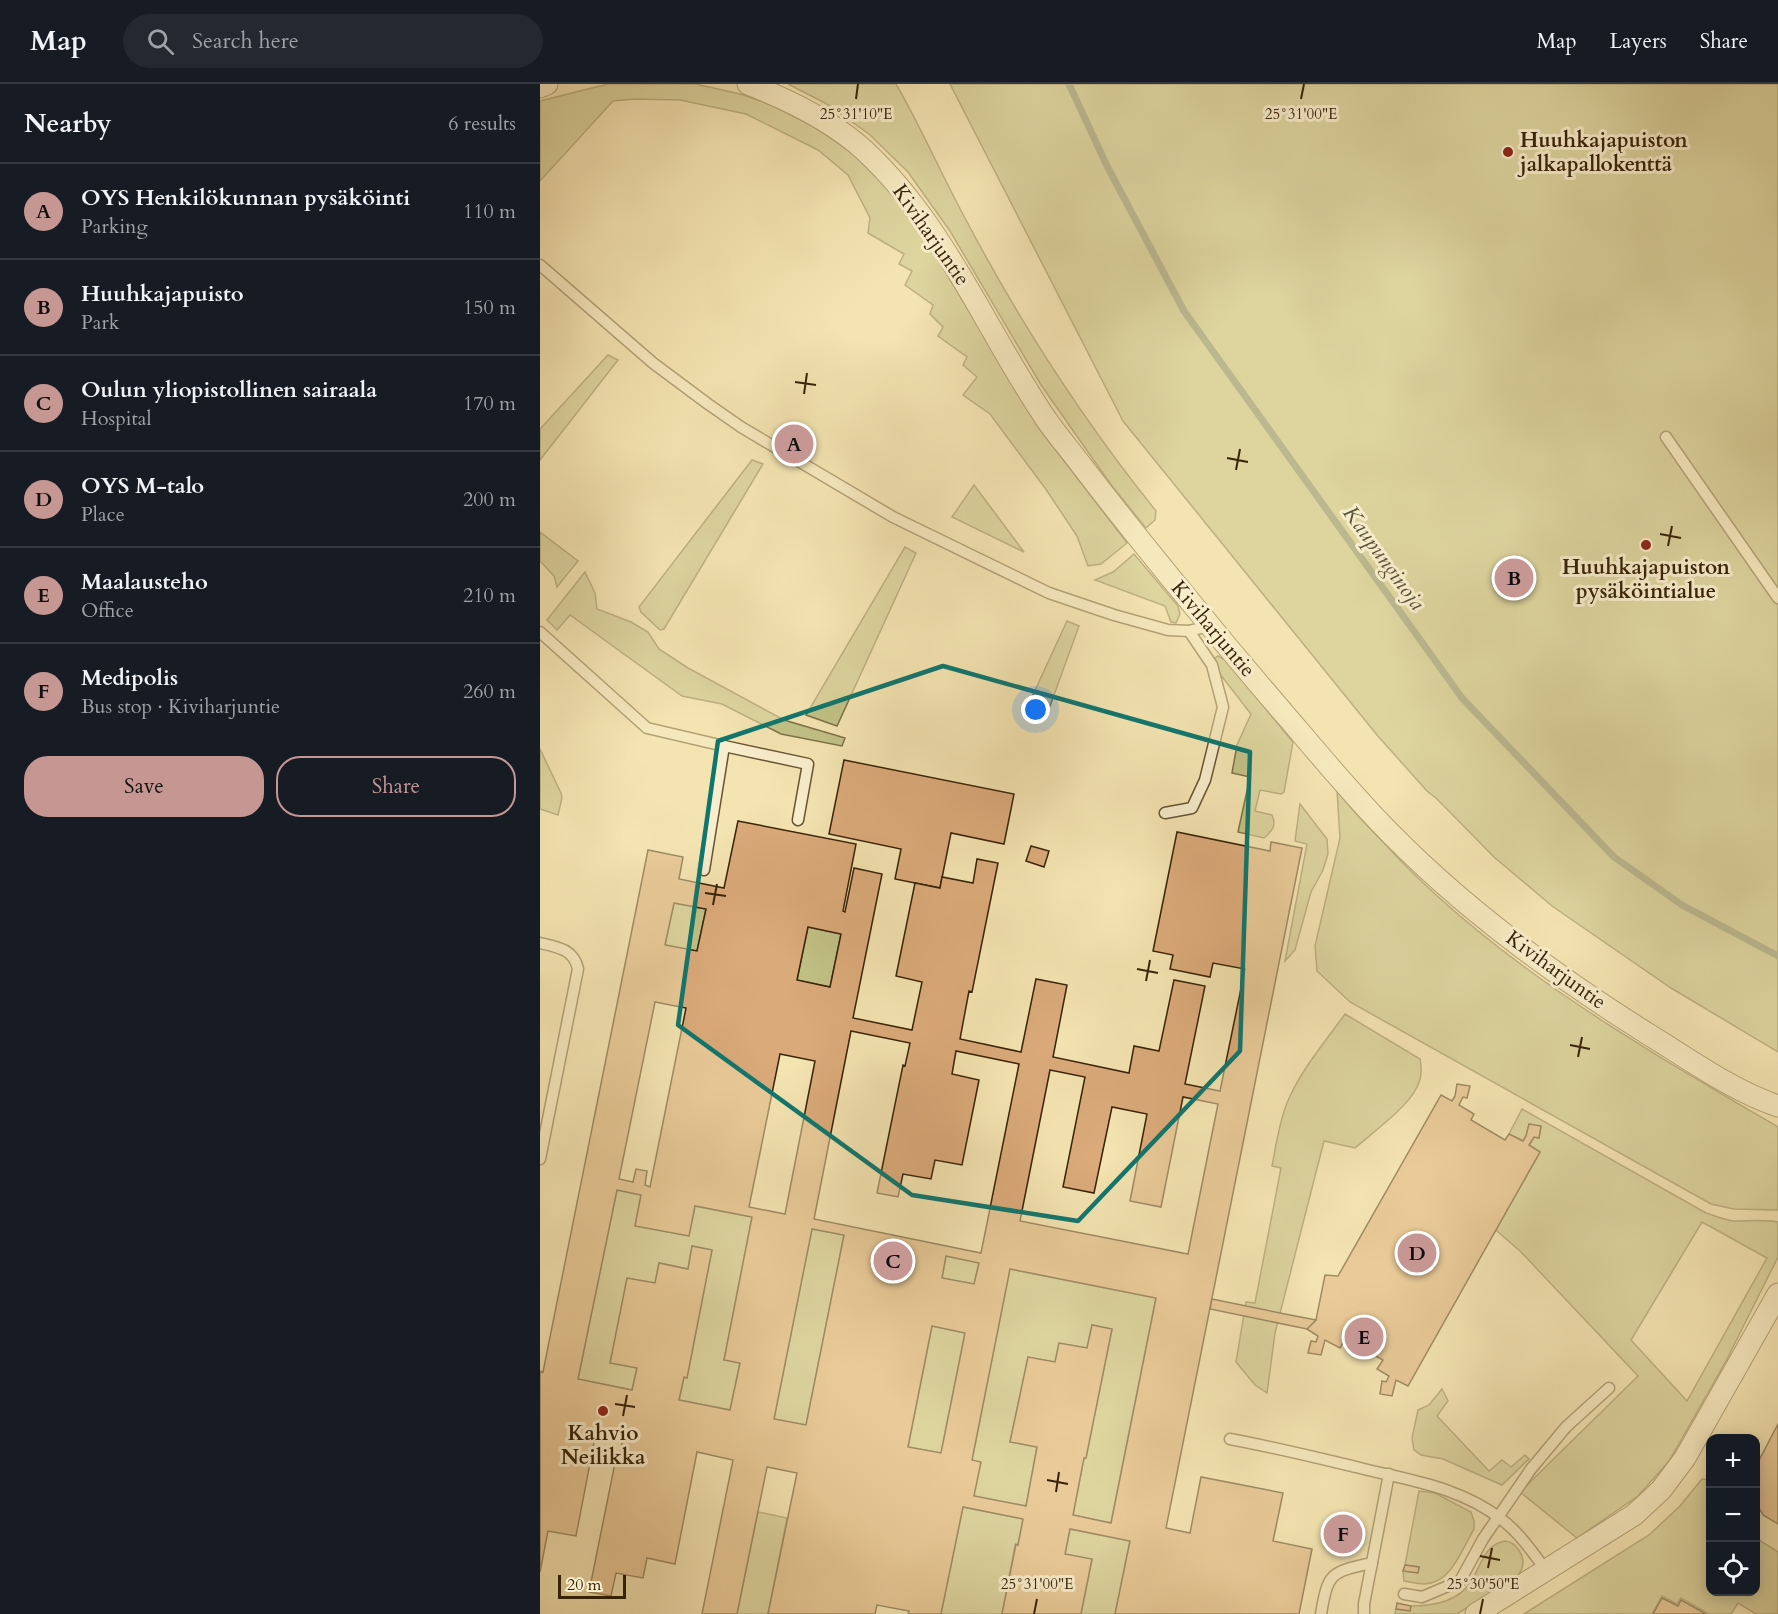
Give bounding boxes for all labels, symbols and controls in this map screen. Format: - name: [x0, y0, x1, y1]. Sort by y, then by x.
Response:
- search box: [123, 14, 543, 68]
- text: Map: [30, 22, 87, 60]
- icon: search: [144, 25, 177, 58]
- text: Search here: [192, 26, 299, 56]
- text: Map: [1537, 27, 1577, 56]
- text: Layers: [1610, 27, 1667, 56]
- text: Share: [1700, 27, 1748, 56]
- text: 25°31'10"E: [820, 104, 892, 124]
- text: 25°31'00"E: [1265, 104, 1337, 124]
- text: Nearby: [24, 106, 112, 141]
- text: 6 results: [448, 110, 516, 137]
- place label: Huuhkajapuiston jalkapallokenttä: [1517, 126, 1688, 179]
- marker: Huuhkajapuiston jalkapallokenttä: [1501, 145, 1515, 159]
- street label: Kiviharjuntie: [885, 178, 977, 292]
- text: OYS Henkilökunnan pysäköinti: [81, 183, 410, 213]
- text: A: [36, 198, 51, 225]
- text: 110 m: [463, 198, 516, 225]
- text: Parking: [81, 213, 148, 240]
- text: Huuhkajapuisto: [81, 279, 244, 309]
- text: B: [36, 294, 51, 321]
- text: 150 m: [463, 294, 516, 321]
- text: Park: [81, 309, 119, 336]
- text: Oulun yliopistollinen sairaala: [81, 375, 377, 405]
- text: C: [36, 390, 51, 417]
- text: 170 m: [463, 390, 516, 417]
- text: Hospital: [81, 405, 152, 432]
- pin: A: [774, 422, 814, 466]
- text: OYS M-talo: [81, 471, 204, 501]
- text: D: [35, 486, 52, 513]
- text: 200 m: [463, 486, 516, 513]
- water label: Kaupunginoja: [1336, 500, 1432, 616]
- text: Place: [81, 501, 125, 528]
- marker: Huuhkajapuiston pysäköintialue: [1639, 538, 1653, 552]
- place label: Huuhkajapuiston pysäköintialue: [1562, 553, 1730, 606]
- pin: B: [1494, 556, 1534, 600]
- text: Maalausteho: [81, 567, 208, 597]
- street label: Kiviharjuntie: [1164, 575, 1262, 683]
- text: E: [37, 582, 50, 609]
- text: 210 m: [463, 582, 516, 609]
- text: Office: [81, 597, 134, 624]
- text: Medipolis: [81, 663, 178, 693]
- text: F: [38, 678, 49, 705]
- text: 260 m: [463, 678, 516, 705]
- text: Bus stop · Kiviharjuntie: [81, 693, 280, 720]
- your location: [1021, 695, 1050, 724]
- button: Save: [24, 756, 264, 817]
- button: Share: [276, 756, 516, 817]
- street label: Kiviharjuntie: [1500, 924, 1612, 1016]
- pin: D: [1398, 1230, 1436, 1276]
- pin: C: [874, 1238, 912, 1284]
- pin: E: [1344, 1314, 1384, 1360]
- marker: Kahvio Neilikka: [596, 1404, 610, 1418]
- place label: Kahvio Neilikka: [561, 1419, 646, 1472]
- map controls: [1706, 1434, 1760, 1596]
- button: +: [1706, 1434, 1760, 1488]
- button: −: [1706, 1488, 1760, 1542]
- pin: F: [1324, 1512, 1362, 1556]
- button: locate: [1706, 1542, 1760, 1596]
- scale bar: [558, 1572, 626, 1600]
- text: 20 m: [567, 1574, 601, 1596]
- text: 25°31'00"E: [1001, 1574, 1073, 1594]
- text: 25°30'50"E: [1447, 1574, 1519, 1594]

